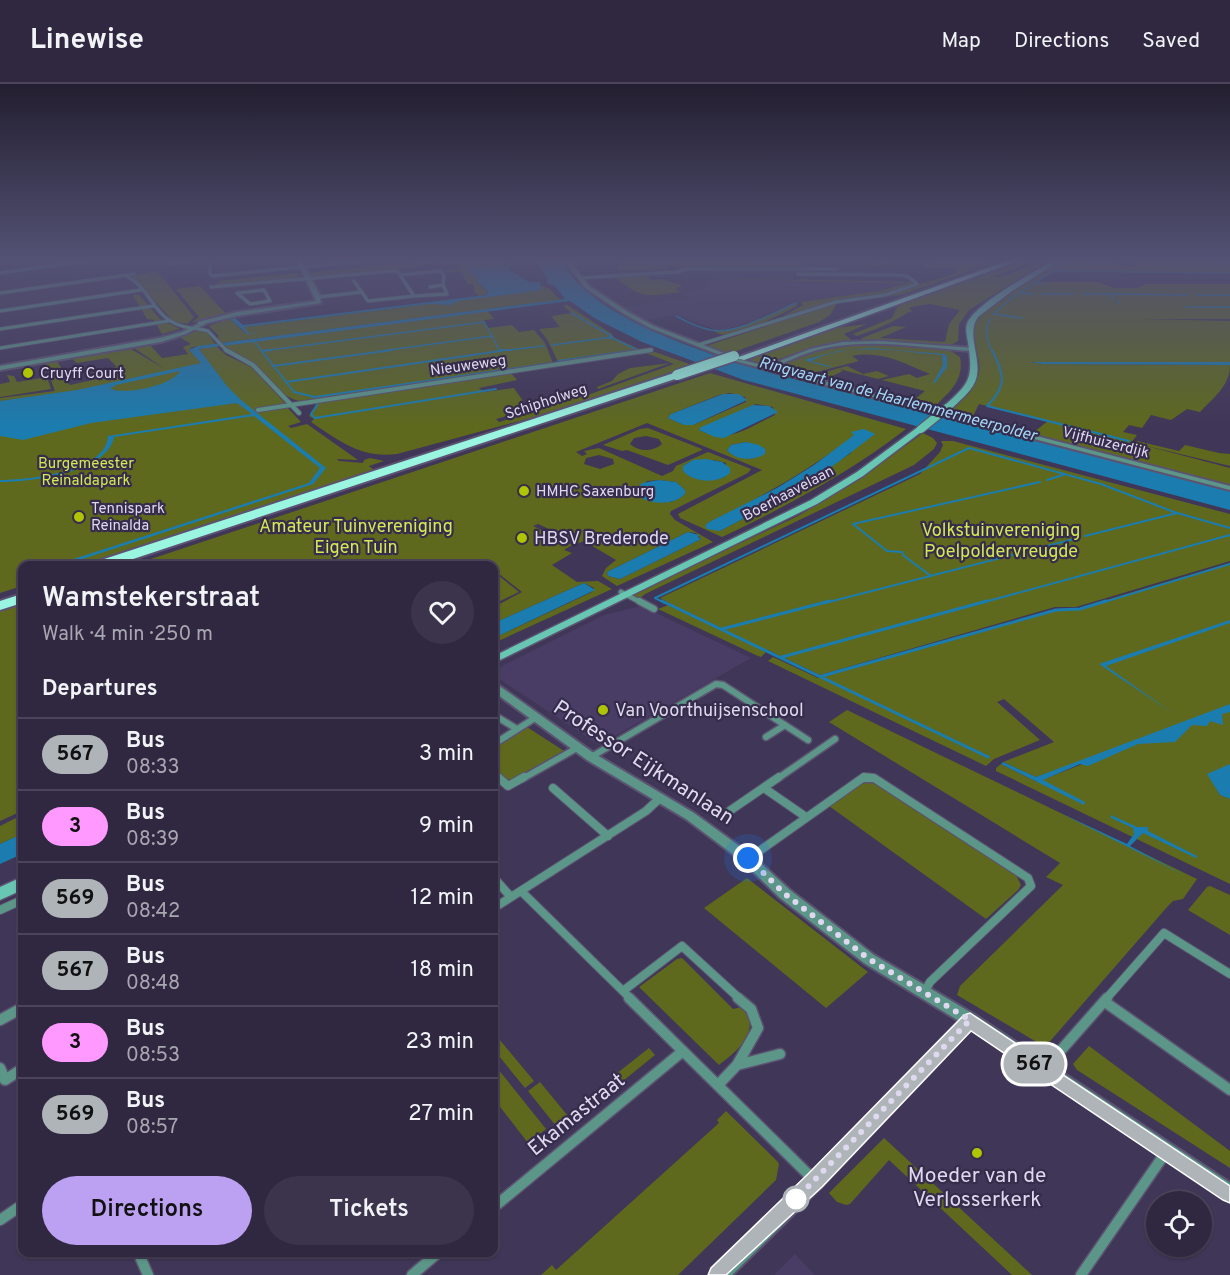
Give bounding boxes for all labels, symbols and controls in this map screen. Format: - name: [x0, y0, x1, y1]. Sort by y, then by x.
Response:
- text: Linewise: [30, 23, 144, 59]
- text: Map: [941, 28, 981, 55]
- text: Directions: [1014, 28, 1109, 55]
- text: Saved: [1142, 28, 1200, 55]
- street label: Nieuweweg: [429, 352, 508, 381]
- water label: Ringvaart van de Haarlemmermeerpolder: [756, 353, 1040, 447]
- place label: Cruyff Court: [40, 365, 124, 384]
- marker: Cruyff Court: [21, 366, 35, 380]
- street label: Schipholweg: [503, 380, 590, 425]
- street label: Vijfhuizerdijk: [1060, 423, 1151, 463]
- park label: Burgemeester Reinaldapark: [38, 455, 134, 491]
- street label: Boerhaavelaan: [740, 462, 838, 526]
- place label: HMHC Saxenburg: [536, 483, 654, 502]
- marker: HMHC Saxenburg: [517, 484, 531, 498]
- place label: Tennispark Reinalda: [91, 500, 165, 536]
- marker: Tennispark Reinalda: [72, 510, 86, 524]
- park label: Amateur Tuinvereniging Eigen Tuin: [259, 516, 453, 560]
- park label: Volkstuinvereniging Poelpoldervreugde: [922, 520, 1080, 564]
- place label: HBSV Brederode: [534, 528, 669, 551]
- marker: HBSV Brederode: [515, 531, 529, 545]
- text: Wamstekerstraat: [42, 581, 260, 617]
- button: heart: [411, 581, 474, 644]
- text: Walk · 4 min · 250 m: [42, 622, 213, 648]
- text: Departures: [42, 676, 158, 703]
- street label: Professor Eijkmanlaan: [548, 695, 739, 832]
- place label: Van Voorthuijsenschool: [615, 700, 804, 723]
- marker: Van Voorthuijsenschool: [596, 703, 610, 717]
- text: Bus: [126, 728, 165, 755]
- text: 567: [56, 741, 94, 768]
- text: 3 min: [419, 741, 474, 768]
- text: 08:33: [126, 755, 180, 781]
- text: Bus: [126, 800, 165, 827]
- text: 3: [69, 813, 81, 840]
- text: 9 min: [419, 813, 474, 840]
- text: 08:39: [126, 827, 179, 853]
- your location: [733, 843, 763, 873]
- text: Bus: [126, 872, 165, 899]
- text: 569: [56, 885, 94, 912]
- text: 12 min: [411, 885, 474, 912]
- text: 08:42: [126, 899, 180, 925]
- text: Bus: [126, 944, 165, 971]
- text: 567: [56, 957, 94, 984]
- text: 18 min: [411, 957, 474, 984]
- text: 08:48: [126, 971, 180, 997]
- text: Bus: [126, 1016, 165, 1043]
- text: 3: [69, 1029, 81, 1056]
- text: 23 min: [406, 1029, 474, 1056]
- text: 08:53: [126, 1043, 180, 1069]
- line badge: 567: [1000, 1044, 1068, 1084]
- text: 567: [1015, 1051, 1053, 1078]
- street label: Ekamastraat: [523, 1068, 631, 1163]
- text: Bus: [126, 1088, 165, 1115]
- text: 569: [56, 1101, 94, 1128]
- text: 27 min: [408, 1101, 474, 1128]
- text: 08:57: [126, 1115, 178, 1141]
- marker: Moeder van de Verlosserkerk: [970, 1146, 984, 1160]
- place label: Moeder van de Verlosserkerk: [908, 1163, 1046, 1214]
- button: Directions: [42, 1176, 252, 1245]
- button: Tickets: [264, 1176, 474, 1245]
- unlabelled marker: [783, 1186, 809, 1212]
- map controls: [1146, 1191, 1212, 1257]
- button: locate: [1146, 1191, 1212, 1257]

